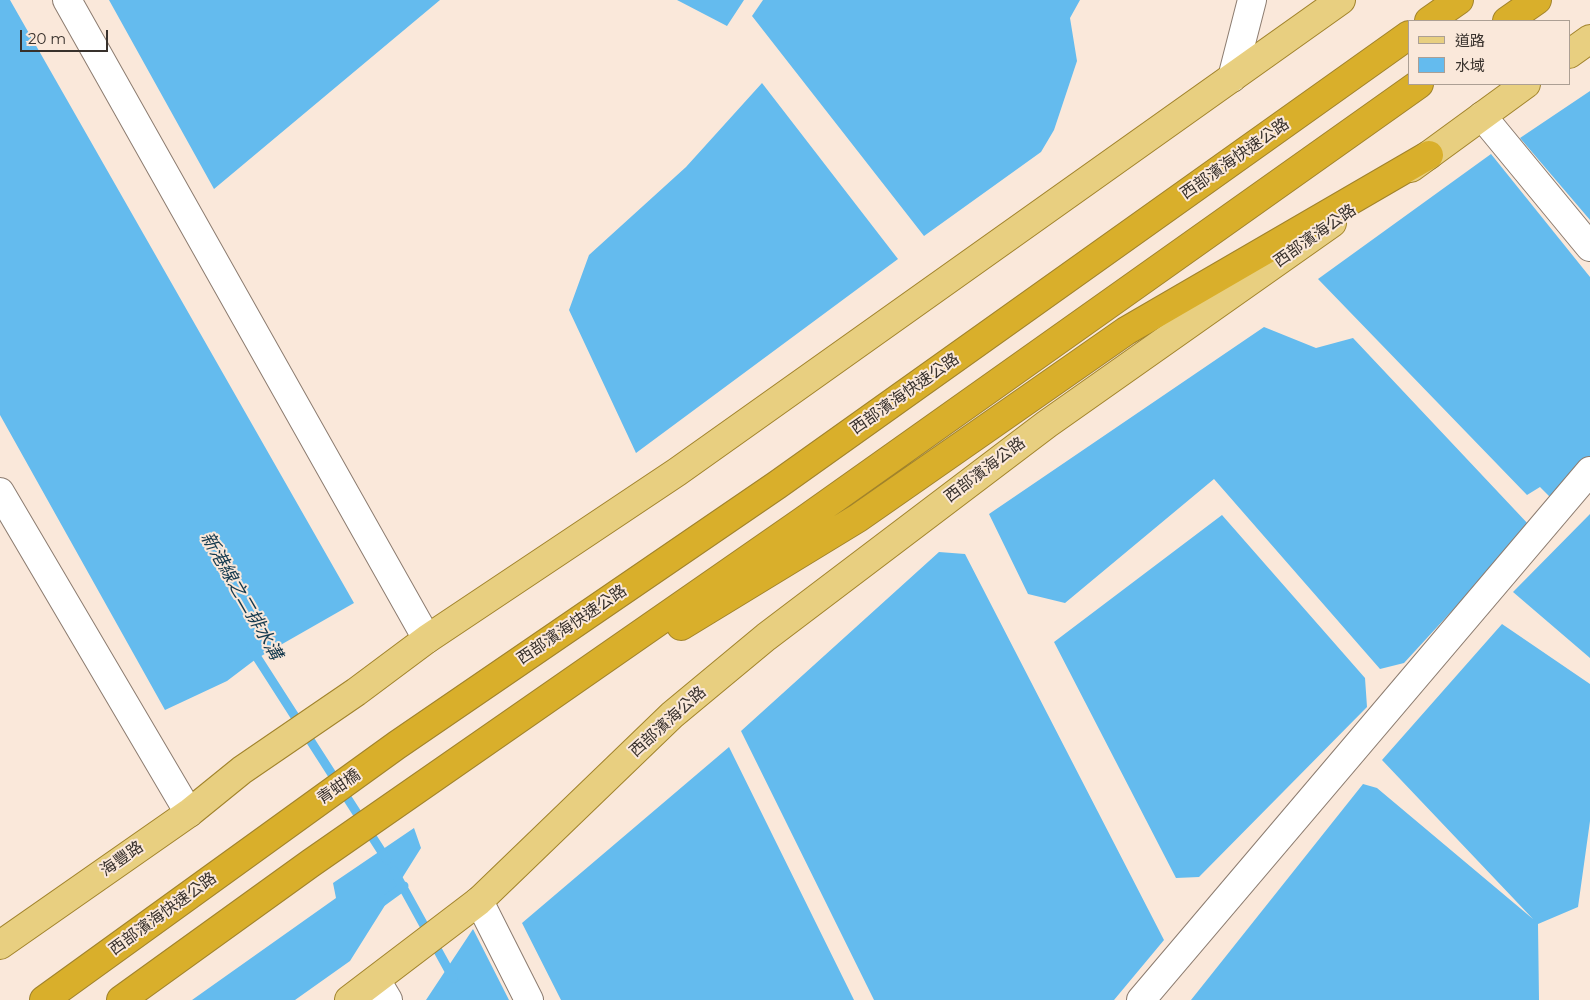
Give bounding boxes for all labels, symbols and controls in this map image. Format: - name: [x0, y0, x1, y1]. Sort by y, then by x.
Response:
- scale bar: [22, 20, 110, 52]
- legend: [1408, 20, 1570, 85]
- text: 20 m: [28, 29, 66, 48]
- text: 道路: [1455, 31, 1485, 50]
- text: 水域: [1455, 56, 1485, 75]
- street label: 西部濱海快速公路: [1177, 114, 1293, 204]
- street label: 西部濱海公路: [1270, 201, 1360, 271]
- street label: 西部濱海快速公路: [847, 349, 963, 439]
- street label: 西部濱海公路: [941, 433, 1029, 507]
- water label: 新港線之二排水溝: [196, 528, 286, 664]
- street label: 西部濱海快速公路: [514, 581, 630, 669]
- street label: 西部濱海公路: [626, 683, 710, 761]
- street label: 青蚶橋: [314, 765, 364, 809]
- street label: 海豐路: [97, 837, 147, 881]
- street label: 西部濱海快速公路: [106, 869, 220, 959]

